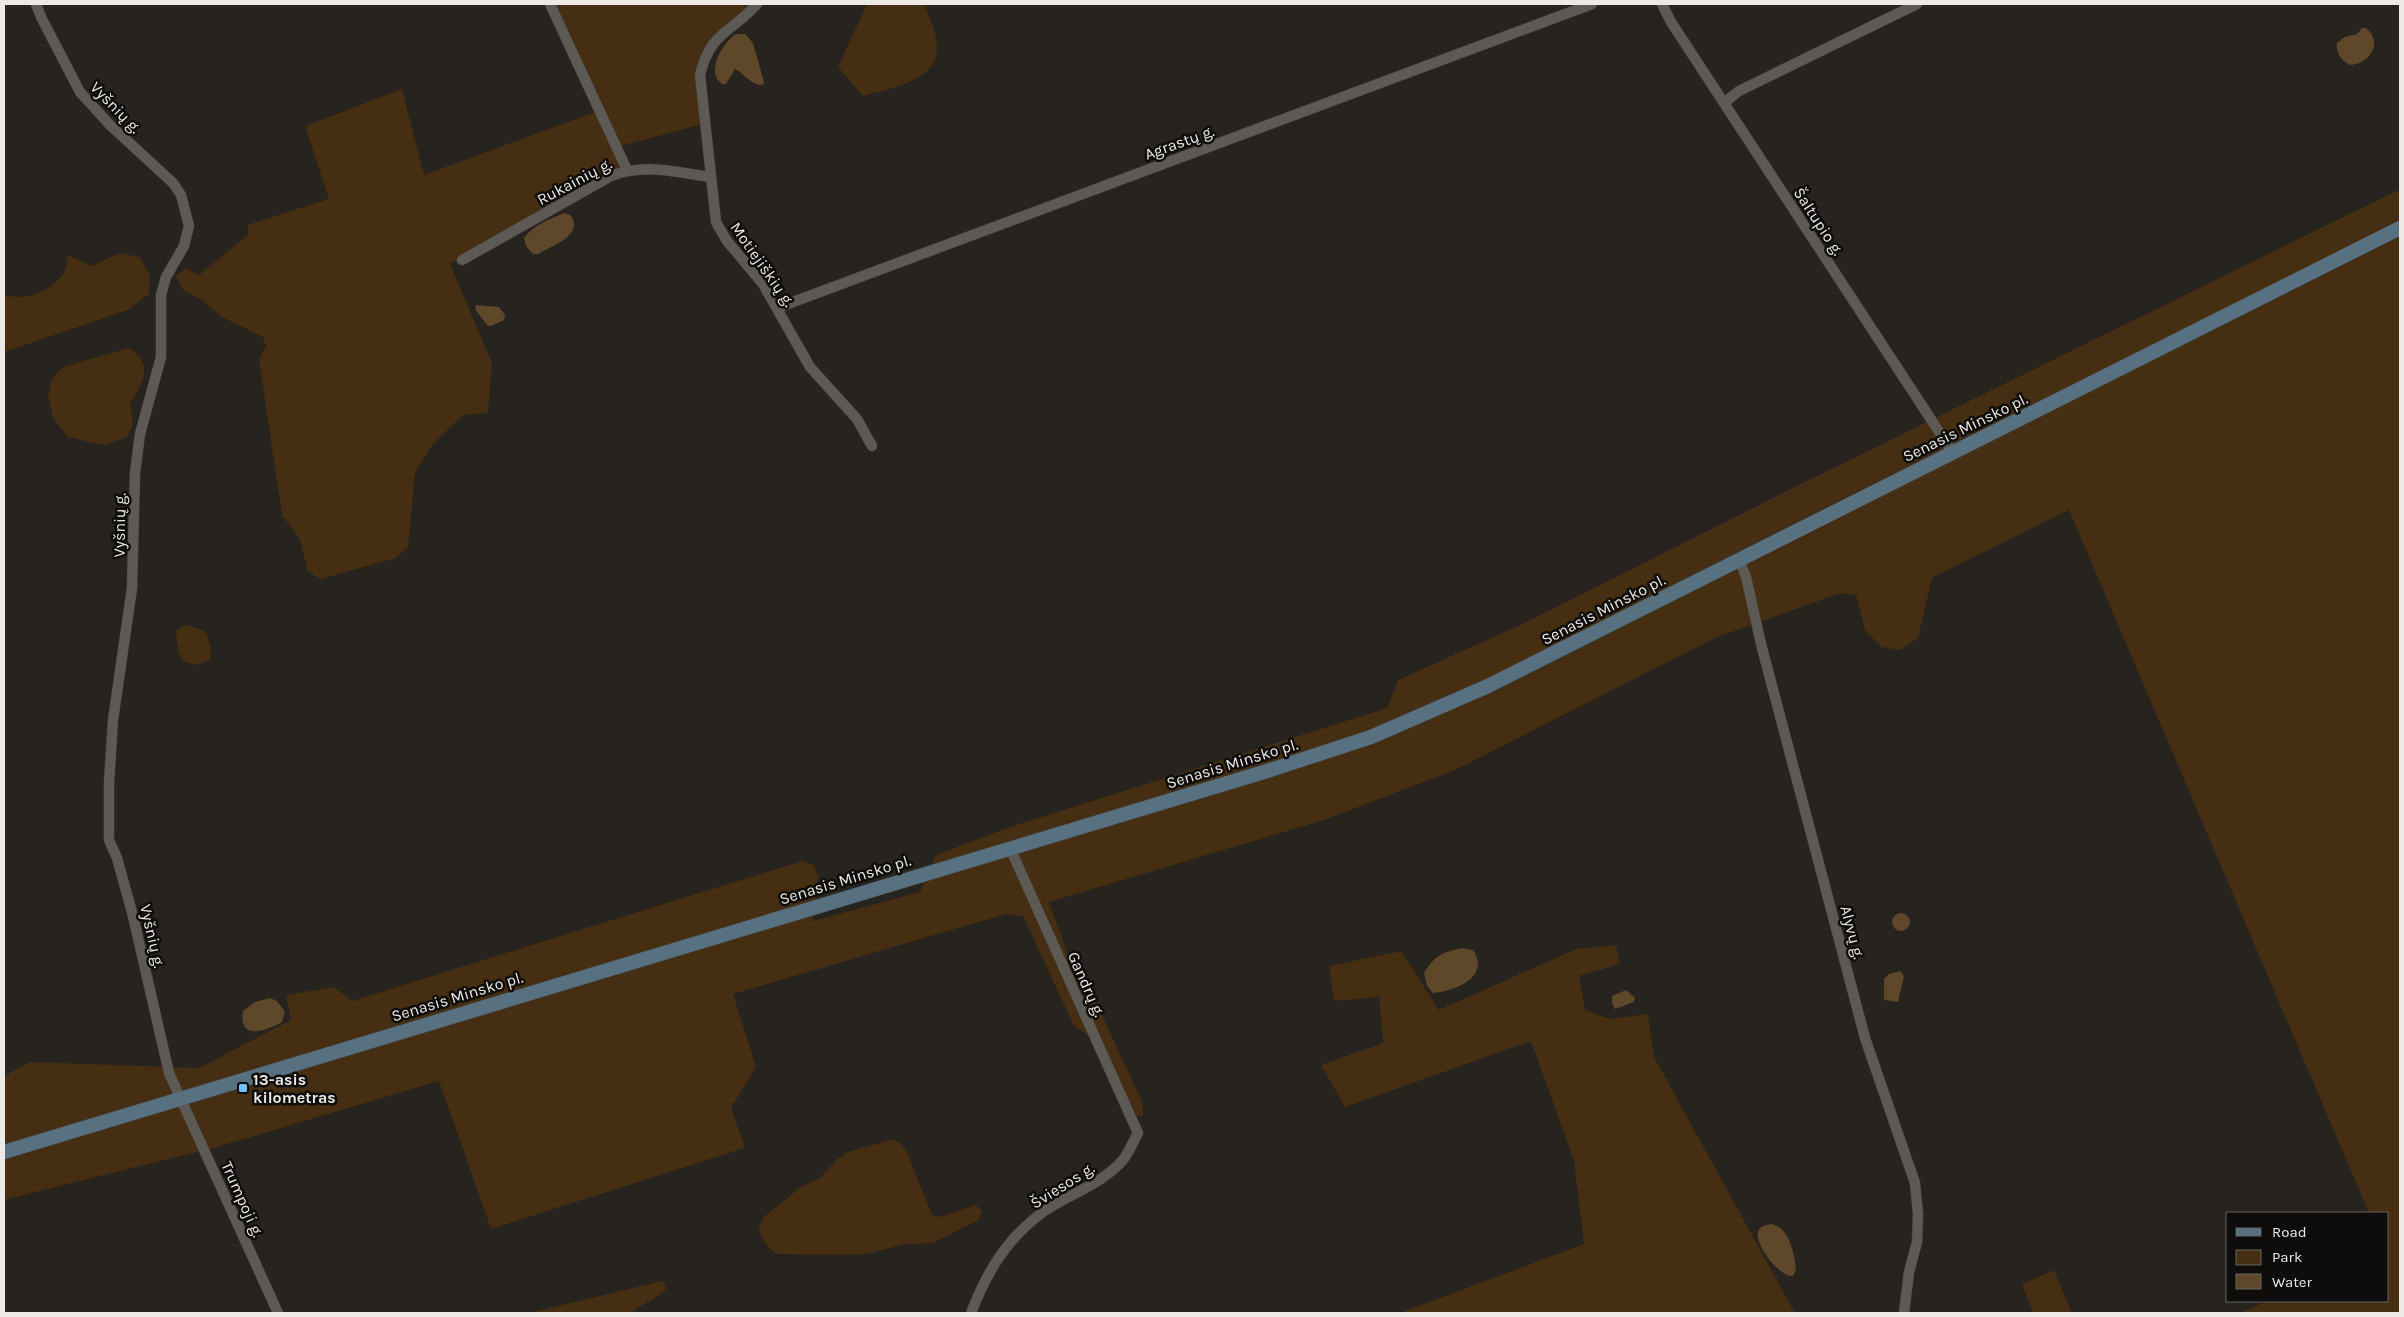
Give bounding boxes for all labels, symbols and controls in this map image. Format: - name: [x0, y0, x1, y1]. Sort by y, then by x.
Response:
- street label: Vyšnių g.: [86, 77, 145, 137]
- street label: Agrastų g.: [1142, 121, 1217, 164]
- street label: Rukainių g.: [534, 154, 615, 209]
- street label: Šaltupio g.: [1790, 184, 1848, 259]
- street label: Motiejiškių g.: [727, 218, 799, 310]
- street label: Senasis Minsko pl.: [1900, 389, 2031, 466]
- street label: Vyšnių g.: [109, 492, 130, 557]
- street label: Senasis Minsko pl.: [1538, 570, 1668, 649]
- street label: Senasis Minsko pl.: [1164, 734, 1300, 792]
- street label: Senasis Minsko pl.: [777, 850, 913, 908]
- street label: Vyšnių g.: [136, 902, 169, 970]
- street label: Alyvų g.: [1836, 903, 1869, 961]
- street label: Gandrų g.: [1064, 949, 1109, 1020]
- street label: Senasis Minsko pl.: [389, 967, 525, 1025]
- place label: 13-asis kilometras: [253, 1070, 336, 1107]
- marker: 13-asis kilometras: [237, 1082, 249, 1094]
- street label: Trumpoji g.: [217, 1158, 268, 1240]
- street label: Šviesos g.: [1027, 1158, 1098, 1213]
- legend: [2226, 1212, 2389, 1302]
- text: Road: [2272, 1223, 2307, 1241]
- text: Park: [2272, 1248, 2302, 1266]
- text: Water: [2272, 1273, 2313, 1291]

